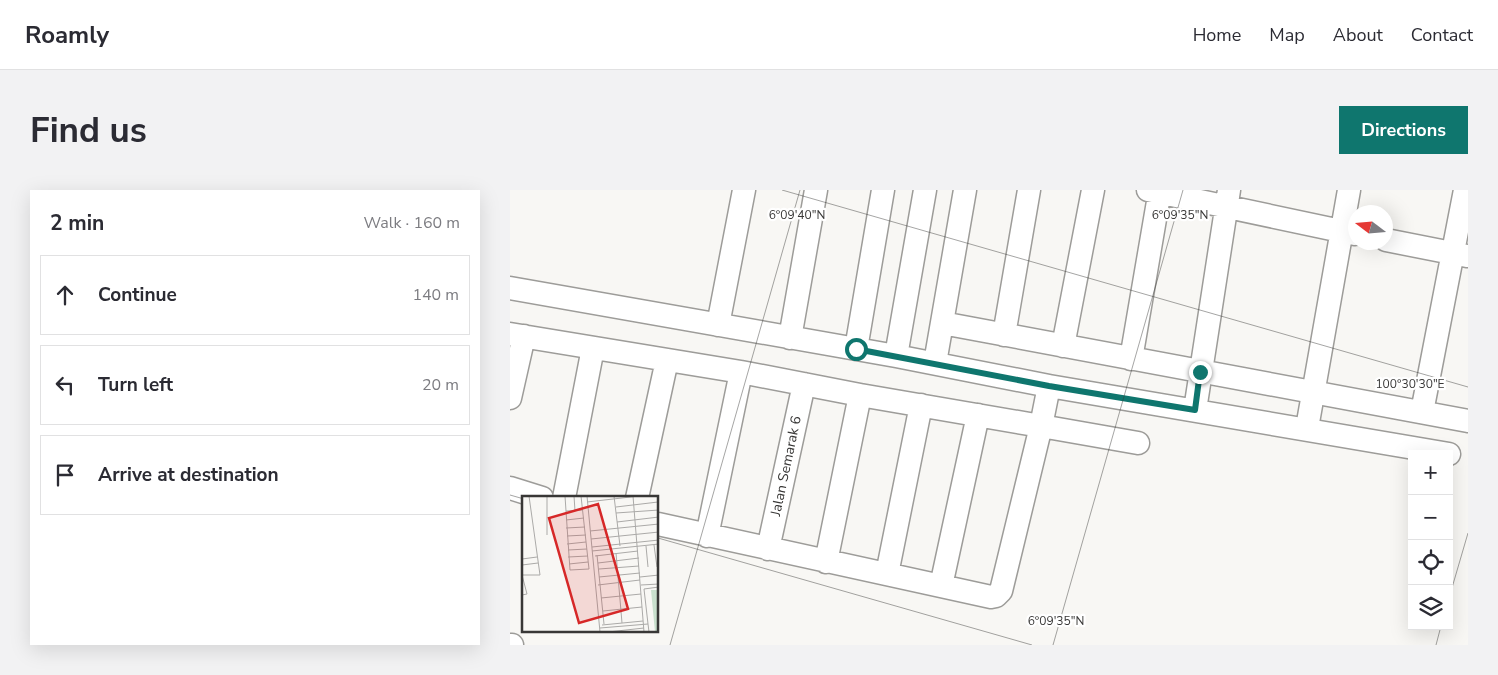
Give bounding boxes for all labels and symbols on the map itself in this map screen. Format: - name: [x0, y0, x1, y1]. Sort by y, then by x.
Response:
- north arrow: [1348, 205, 1393, 250]
- text: 6°09'40"N: [769, 207, 825, 223]
- text: 6°09'35"N: [1152, 207, 1208, 223]
- route start: [845, 338, 868, 361]
- route end: [1189, 361, 1212, 384]
- text: 100°30'30"E: [1375, 376, 1445, 392]
- street label: Jalan Semarak 6: [766, 414, 806, 519]
- inset map: [522, 496, 659, 632]
- text: 6°09'35"N: [1028, 613, 1084, 629]

